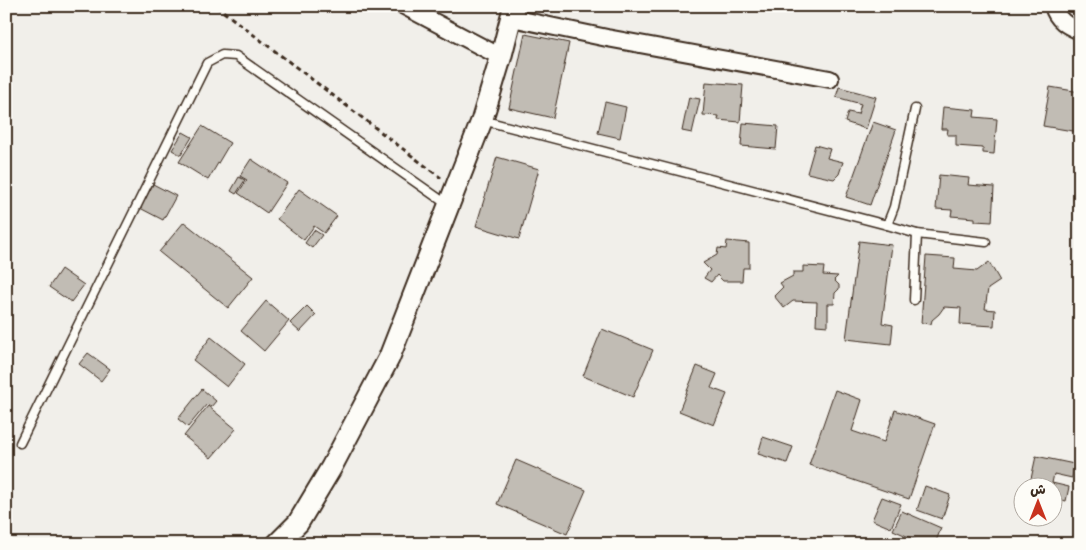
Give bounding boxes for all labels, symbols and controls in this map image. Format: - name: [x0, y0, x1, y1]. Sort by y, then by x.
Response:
- north arrow: [1014, 478, 1064, 528]
- text: ش: [1030, 481, 1046, 498]

